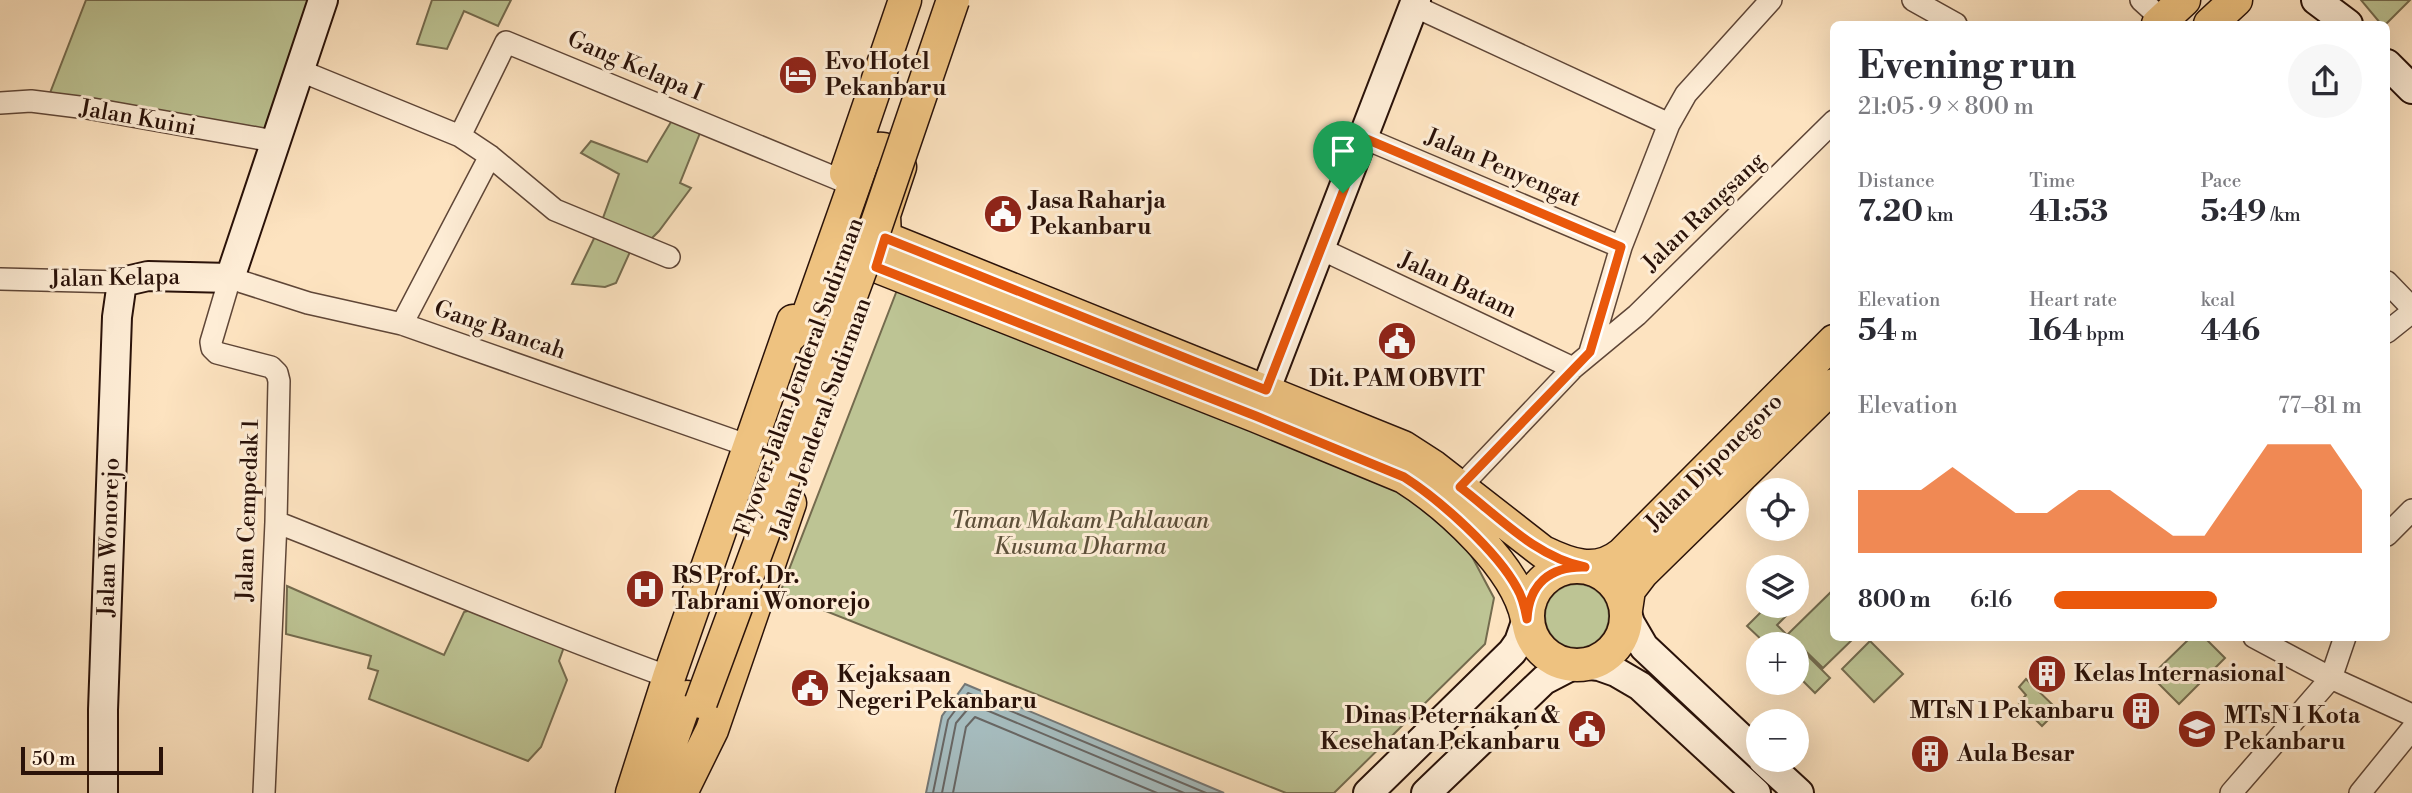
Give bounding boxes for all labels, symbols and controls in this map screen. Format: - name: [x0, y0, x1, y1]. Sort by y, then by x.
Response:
- street label: Gang Kelapa I: [563, 25, 707, 107]
- text: Evening run: [1858, 43, 2076, 90]
- button: share: [2288, 44, 2362, 118]
- place label: Evo Hotel Pekanbaru: [825, 48, 946, 102]
- hotel icon: Evo Hotel Pekanbaru: [777, 54, 819, 96]
- text: 21:05 · 9 × 800 m: [1858, 93, 2034, 121]
- street label: Jalan Kuini: [77, 94, 198, 142]
- pin: [1313, 121, 1373, 193]
- street label: Jalan Penyengat: [1420, 122, 1585, 213]
- icon: arrive: [1324, 132, 1362, 170]
- street label: Jalan Rangsang: [1636, 147, 1771, 278]
- text: Distance: [1858, 169, 1935, 193]
- text: Time: [2029, 169, 2075, 193]
- text: Pace: [2201, 169, 2241, 193]
- place label: Jasa Raharja Pekanbaru: [1027, 187, 1166, 241]
- public building icon: Jasa Raharja Pekanbaru: [982, 193, 1024, 235]
- text: 7.20: [1858, 193, 1923, 231]
- text: 41:53: [2029, 193, 2108, 231]
- text: 5:49: [2201, 193, 2266, 231]
- text: km: [1923, 203, 1954, 227]
- text: /km: [2266, 203, 2301, 227]
- street label: Flyover Jalan Jenderal Sudirman: [728, 214, 870, 540]
- street label: Jalan Batam: [1394, 245, 1521, 324]
- street label: Jalan Kelapa: [49, 263, 181, 293]
- text: Elevation: [1858, 288, 1940, 312]
- text: Heart rate: [2029, 288, 2117, 312]
- text: kcal: [2201, 288, 2235, 312]
- street label: Gang Bancah: [430, 294, 570, 366]
- street label: Jalan Jenderal Sudirman: [765, 294, 877, 542]
- text: 54: [1858, 312, 1897, 350]
- text: 164: [2029, 312, 2082, 350]
- text: 446: [2201, 312, 2260, 350]
- public building icon: Dit. PAM OBVIT: [1376, 320, 1418, 362]
- text: m: [1897, 322, 1918, 346]
- text: bpm: [2082, 322, 2125, 346]
- place label: Dit. PAM OBVIT: [1309, 365, 1485, 393]
- street label: Jalan Diponegoro: [1639, 387, 1789, 537]
- text: Elevation: [1858, 392, 1958, 420]
- text: 77–81 m: [2278, 392, 2362, 420]
- street label: Jalan Cempedak 1: [231, 418, 265, 602]
- street label: Jalan Wonorejo: [92, 457, 126, 618]
- map controls: [1746, 478, 1809, 772]
- button: locate: [1746, 478, 1809, 541]
- park label: Taman Makam Pahlawan Kusuma Dharma: [951, 507, 1210, 561]
- button: layers: [1746, 555, 1809, 618]
- place label: RS Prof. Dr. Tabrani Wonorejo: [672, 562, 870, 616]
- hospital icon: RS Prof. Dr. Tabrani Wonorejo: [624, 568, 666, 610]
- text: 800 m: [1858, 586, 1931, 614]
- text: 6:16: [1970, 586, 2012, 614]
- button: +: [1746, 632, 1809, 695]
- building icon: Kelas Internasional: [2026, 653, 2068, 695]
- place label: Kelas Internasional: [2074, 660, 2285, 688]
- place label: Kejaksaan Negeri Pekanbaru: [837, 661, 1037, 715]
- public building icon: Kejaksaan Negeri Pekanbaru: [789, 667, 831, 709]
- building icon: MTsN 1 Pekanbaru: [2120, 690, 2162, 732]
- place label: MTsN 1 Pekanbaru: [1910, 697, 2114, 725]
- place label: Dinas Peternakan & Kesehatan Pekanbaru: [1320, 702, 1561, 756]
- place label: MTsN 1 Kota Pekanbaru: [2224, 702, 2361, 756]
- public building icon: Dinas Peternakan & Kesehatan Pekanbaru: [1566, 708, 1608, 750]
- school or university icon: MTsN 1 Kota Pekanbaru: [2176, 708, 2218, 750]
- button: −: [1746, 709, 1809, 772]
- building icon: Aula Besar: [1909, 733, 1951, 775]
- place label: Aula Besar: [1956, 740, 2075, 768]
- scale bar: [21, 744, 163, 776]
- text: 50 m: [32, 747, 76, 771]

